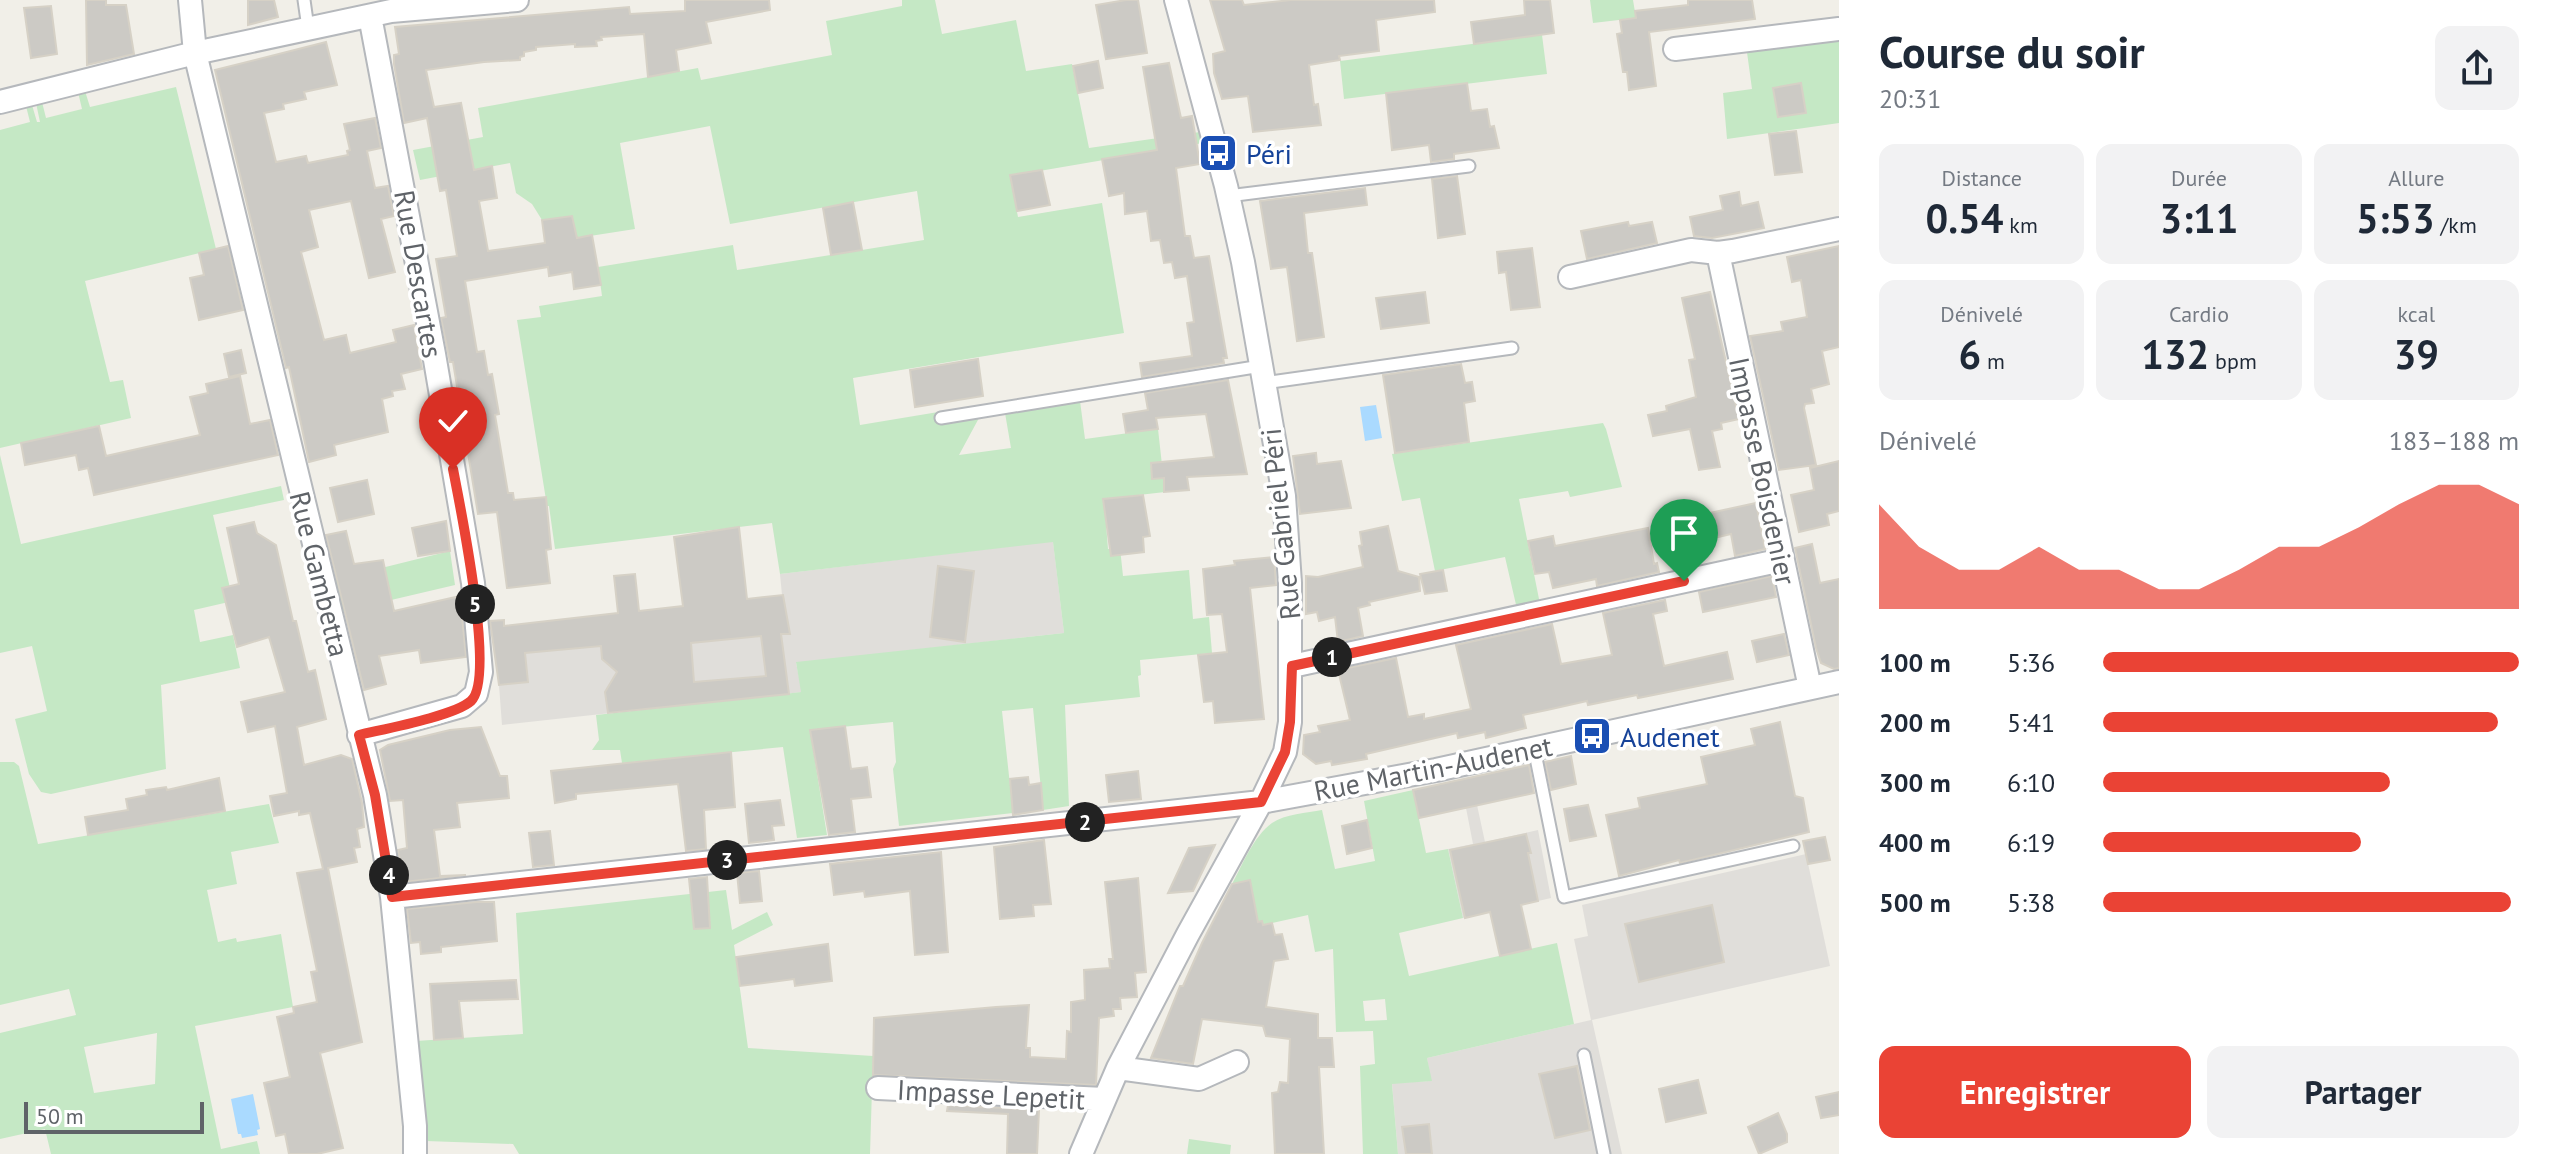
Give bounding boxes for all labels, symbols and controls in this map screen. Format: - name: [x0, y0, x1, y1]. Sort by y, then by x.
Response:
- text: Course du soir: [1879, 23, 2145, 80]
- button: share: [2435, 26, 2519, 110]
- text: 20:31: [1879, 82, 1941, 115]
- bus stop icon: Péri: [1197, 132, 1239, 174]
- place label: Péri: [1246, 135, 1292, 172]
- text: Distance: [1941, 164, 2022, 192]
- text: Durée: [2171, 164, 2227, 192]
- text: Allure: [2388, 164, 2444, 192]
- street label: Rue Descartes: [386, 187, 452, 361]
- text: 0.54: [1926, 192, 2003, 244]
- text: 3:11: [2160, 192, 2238, 244]
- text: 5:53: [2356, 192, 2435, 244]
- text: km: [2003, 211, 2038, 239]
- text: /km: [2435, 211, 2477, 239]
- text: Dénivelé: [1940, 300, 2023, 328]
- text: Cardio: [2169, 300, 2229, 328]
- text: kcal: [2398, 300, 2435, 328]
- text: 6: [1958, 328, 1981, 380]
- text: 132: [2141, 328, 2209, 380]
- text: 39: [2394, 328, 2439, 380]
- text: m: [1981, 347, 2005, 375]
- text: bpm: [2209, 347, 2257, 375]
- street label: Impasse Boisdenier: [1721, 354, 1805, 589]
- pin: [419, 387, 487, 469]
- icon: check: [431, 399, 475, 443]
- text: Dénivelé: [1879, 424, 1977, 457]
- text: 183–188 m: [2389, 424, 2519, 457]
- street label: Rue Gabriel Péri: [1252, 427, 1308, 621]
- street label: Rue Gambetta: [282, 487, 358, 661]
- pin: [1650, 499, 1718, 581]
- icon: arrive: [1662, 511, 1706, 555]
- pin: 5: [455, 584, 495, 624]
- text: 5: [469, 590, 481, 618]
- pin: 1: [1312, 637, 1352, 677]
- text: 1: [1326, 643, 1338, 671]
- text: 100 m: [1879, 646, 1951, 679]
- text: 5:36: [2007, 646, 2055, 679]
- text: 200 m: [1879, 706, 1951, 739]
- text: 5:41: [2007, 706, 2055, 739]
- bus stop icon: Audenet: [1571, 715, 1613, 757]
- place label: Audenet: [1620, 718, 1720, 755]
- street label: Rue Martin-Audenet: [1311, 727, 1556, 809]
- text: 300 m: [1879, 766, 1951, 799]
- text: 6:10: [2007, 766, 2055, 799]
- pin: 2: [1065, 802, 1105, 842]
- text: 2: [1079, 808, 1091, 836]
- text: 400 m: [1879, 826, 1951, 859]
- text: 6:19: [2007, 826, 2055, 859]
- pin: 3: [707, 840, 747, 880]
- text: 3: [721, 846, 733, 874]
- pin: 4: [369, 855, 409, 895]
- text: 4: [383, 861, 395, 889]
- text: 500 m: [1879, 886, 1951, 919]
- text: 5:38: [2007, 886, 2055, 919]
- button: Enregistrer: [1879, 1046, 2191, 1138]
- button: Partager: [2207, 1046, 2519, 1138]
- street label: Impasse Lepetit: [896, 1071, 1086, 1117]
- scale bar: [24, 1098, 204, 1134]
- text: 50 m: [36, 1102, 84, 1130]

